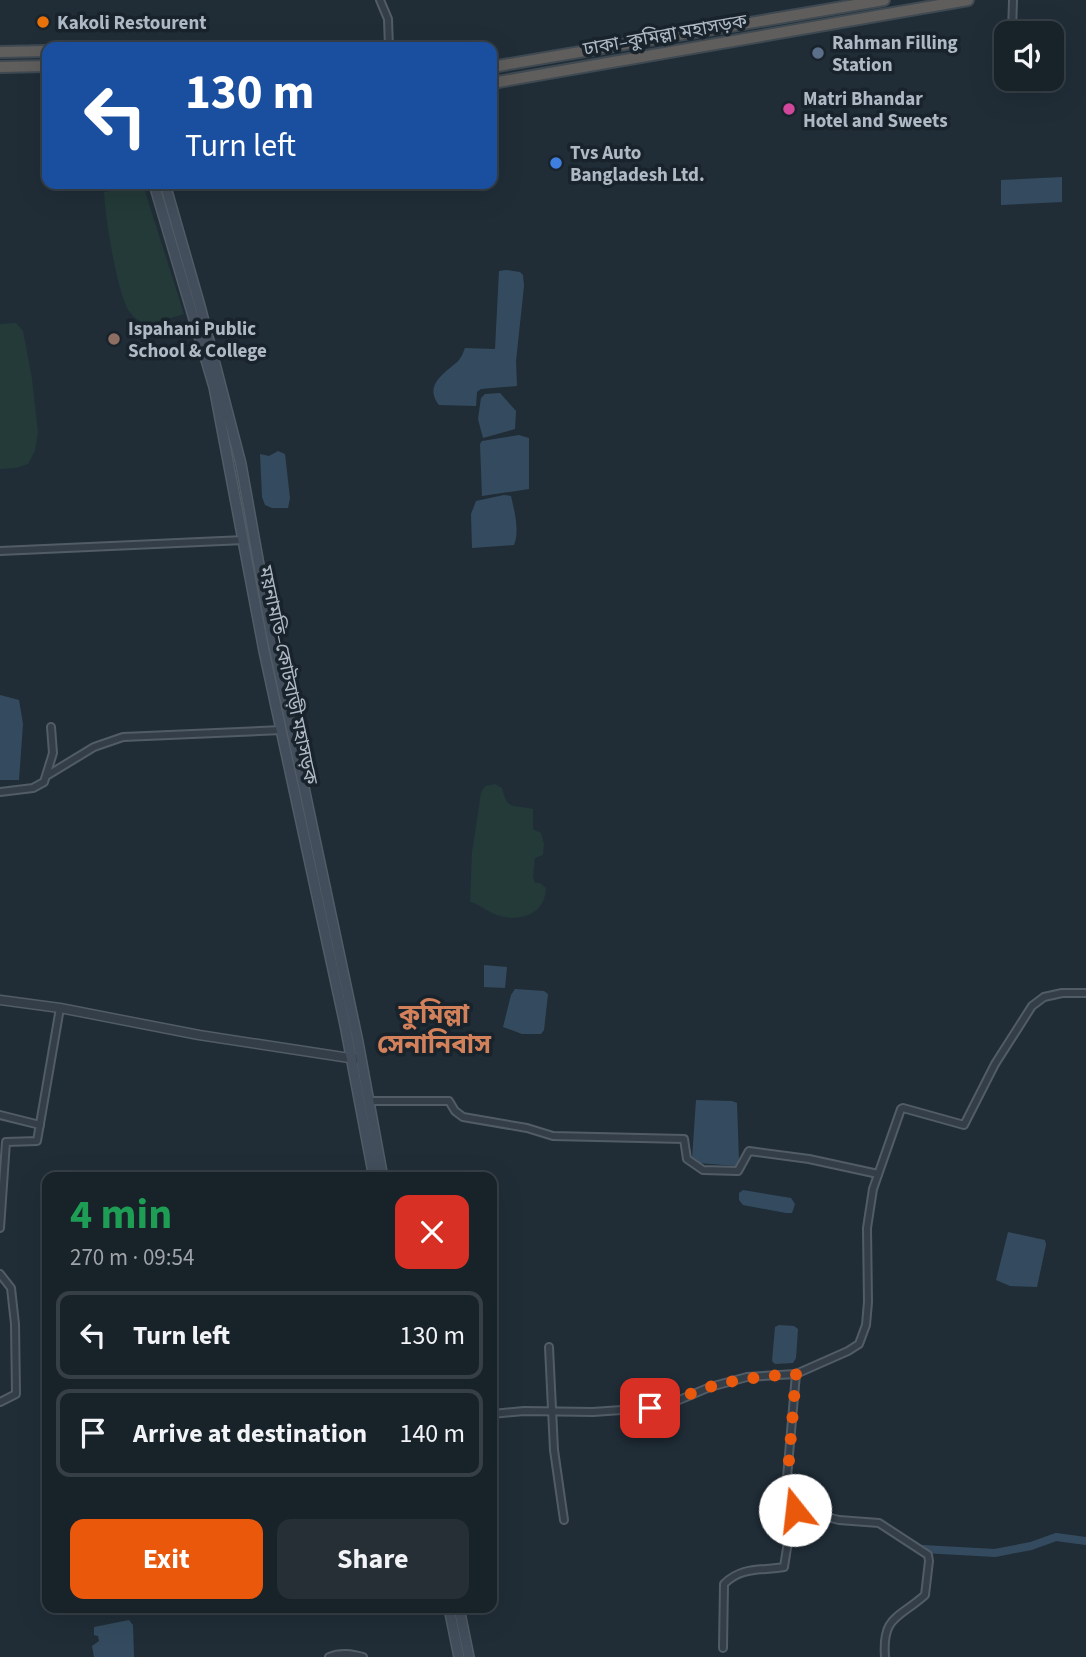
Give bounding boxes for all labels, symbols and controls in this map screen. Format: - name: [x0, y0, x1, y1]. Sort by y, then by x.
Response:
- street label: ঢাকা–কুমিল্লা মহাসড়ক: [580, 8, 750, 63]
- place label: Kakoli Restourent: [57, 10, 207, 37]
- marker: Kakoli Restourent: [35, 14, 51, 30]
- map controls: [994, 21, 1064, 91]
- button: sound: [994, 21, 1064, 91]
- place label: Rahman Filling Station: [832, 30, 958, 79]
- marker: Rahman Filling Station: [810, 45, 826, 61]
- text: 130 m: [185, 58, 314, 128]
- icon: left: [70, 70, 161, 161]
- place label: Matri Bhandar Hotel and Sweets: [803, 86, 948, 135]
- marker: Matri Bhandar Hotel and Sweets: [781, 101, 797, 117]
- text: Turn left: [185, 123, 296, 169]
- place label: Tvs Auto Bangladesh Ltd.: [570, 140, 705, 189]
- marker: Tvs Auto Bangladesh Ltd.: [548, 155, 564, 171]
- place label: Ispahani Public School & College: [128, 316, 267, 365]
- marker: Ispahani Public School & College: [106, 331, 122, 347]
- street label: ময়নামতি–কোটবাড়ী মহাসড়ক: [251, 562, 324, 788]
- district label: কুমিল্লা সেনানিবাস: [377, 996, 491, 1063]
- text: 4 min: [70, 1185, 172, 1245]
- button: close: [395, 1195, 469, 1269]
- text: 270 m · 09:54: [70, 1241, 194, 1274]
- icon: left: [74, 1316, 112, 1354]
- text: Turn left: [133, 1317, 230, 1354]
- text: 130 m: [399, 1317, 465, 1354]
- pin: [620, 1378, 680, 1438]
- icon: arrive: [631, 1389, 669, 1427]
- icon: arrive: [74, 1414, 112, 1452]
- text: Arrive at destination: [133, 1415, 367, 1452]
- text: 140 m: [399, 1415, 465, 1452]
- position arrow: [758, 1473, 832, 1547]
- button: Exit: [70, 1519, 263, 1599]
- button: Share: [277, 1519, 469, 1599]

